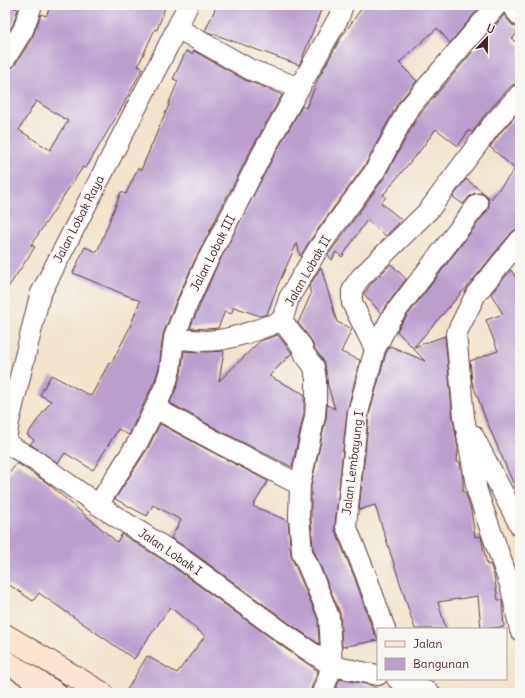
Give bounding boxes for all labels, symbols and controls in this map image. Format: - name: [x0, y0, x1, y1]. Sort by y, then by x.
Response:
- north arrow: [467, 18, 507, 58]
- text: U: [485, 21, 497, 37]
- street label: Jalan Lobak Raya: [50, 173, 107, 265]
- street label: Jalan Lobak III: [187, 212, 238, 293]
- street label: Jalan Lobak II: [281, 233, 334, 308]
- street label: Jalan Lembayung I: [339, 410, 366, 516]
- street label: Jalan Lobak I: [136, 525, 205, 578]
- legend: [377, 628, 507, 680]
- text: Jalan: [413, 636, 442, 651]
- text: Bangunan: [413, 656, 469, 671]

